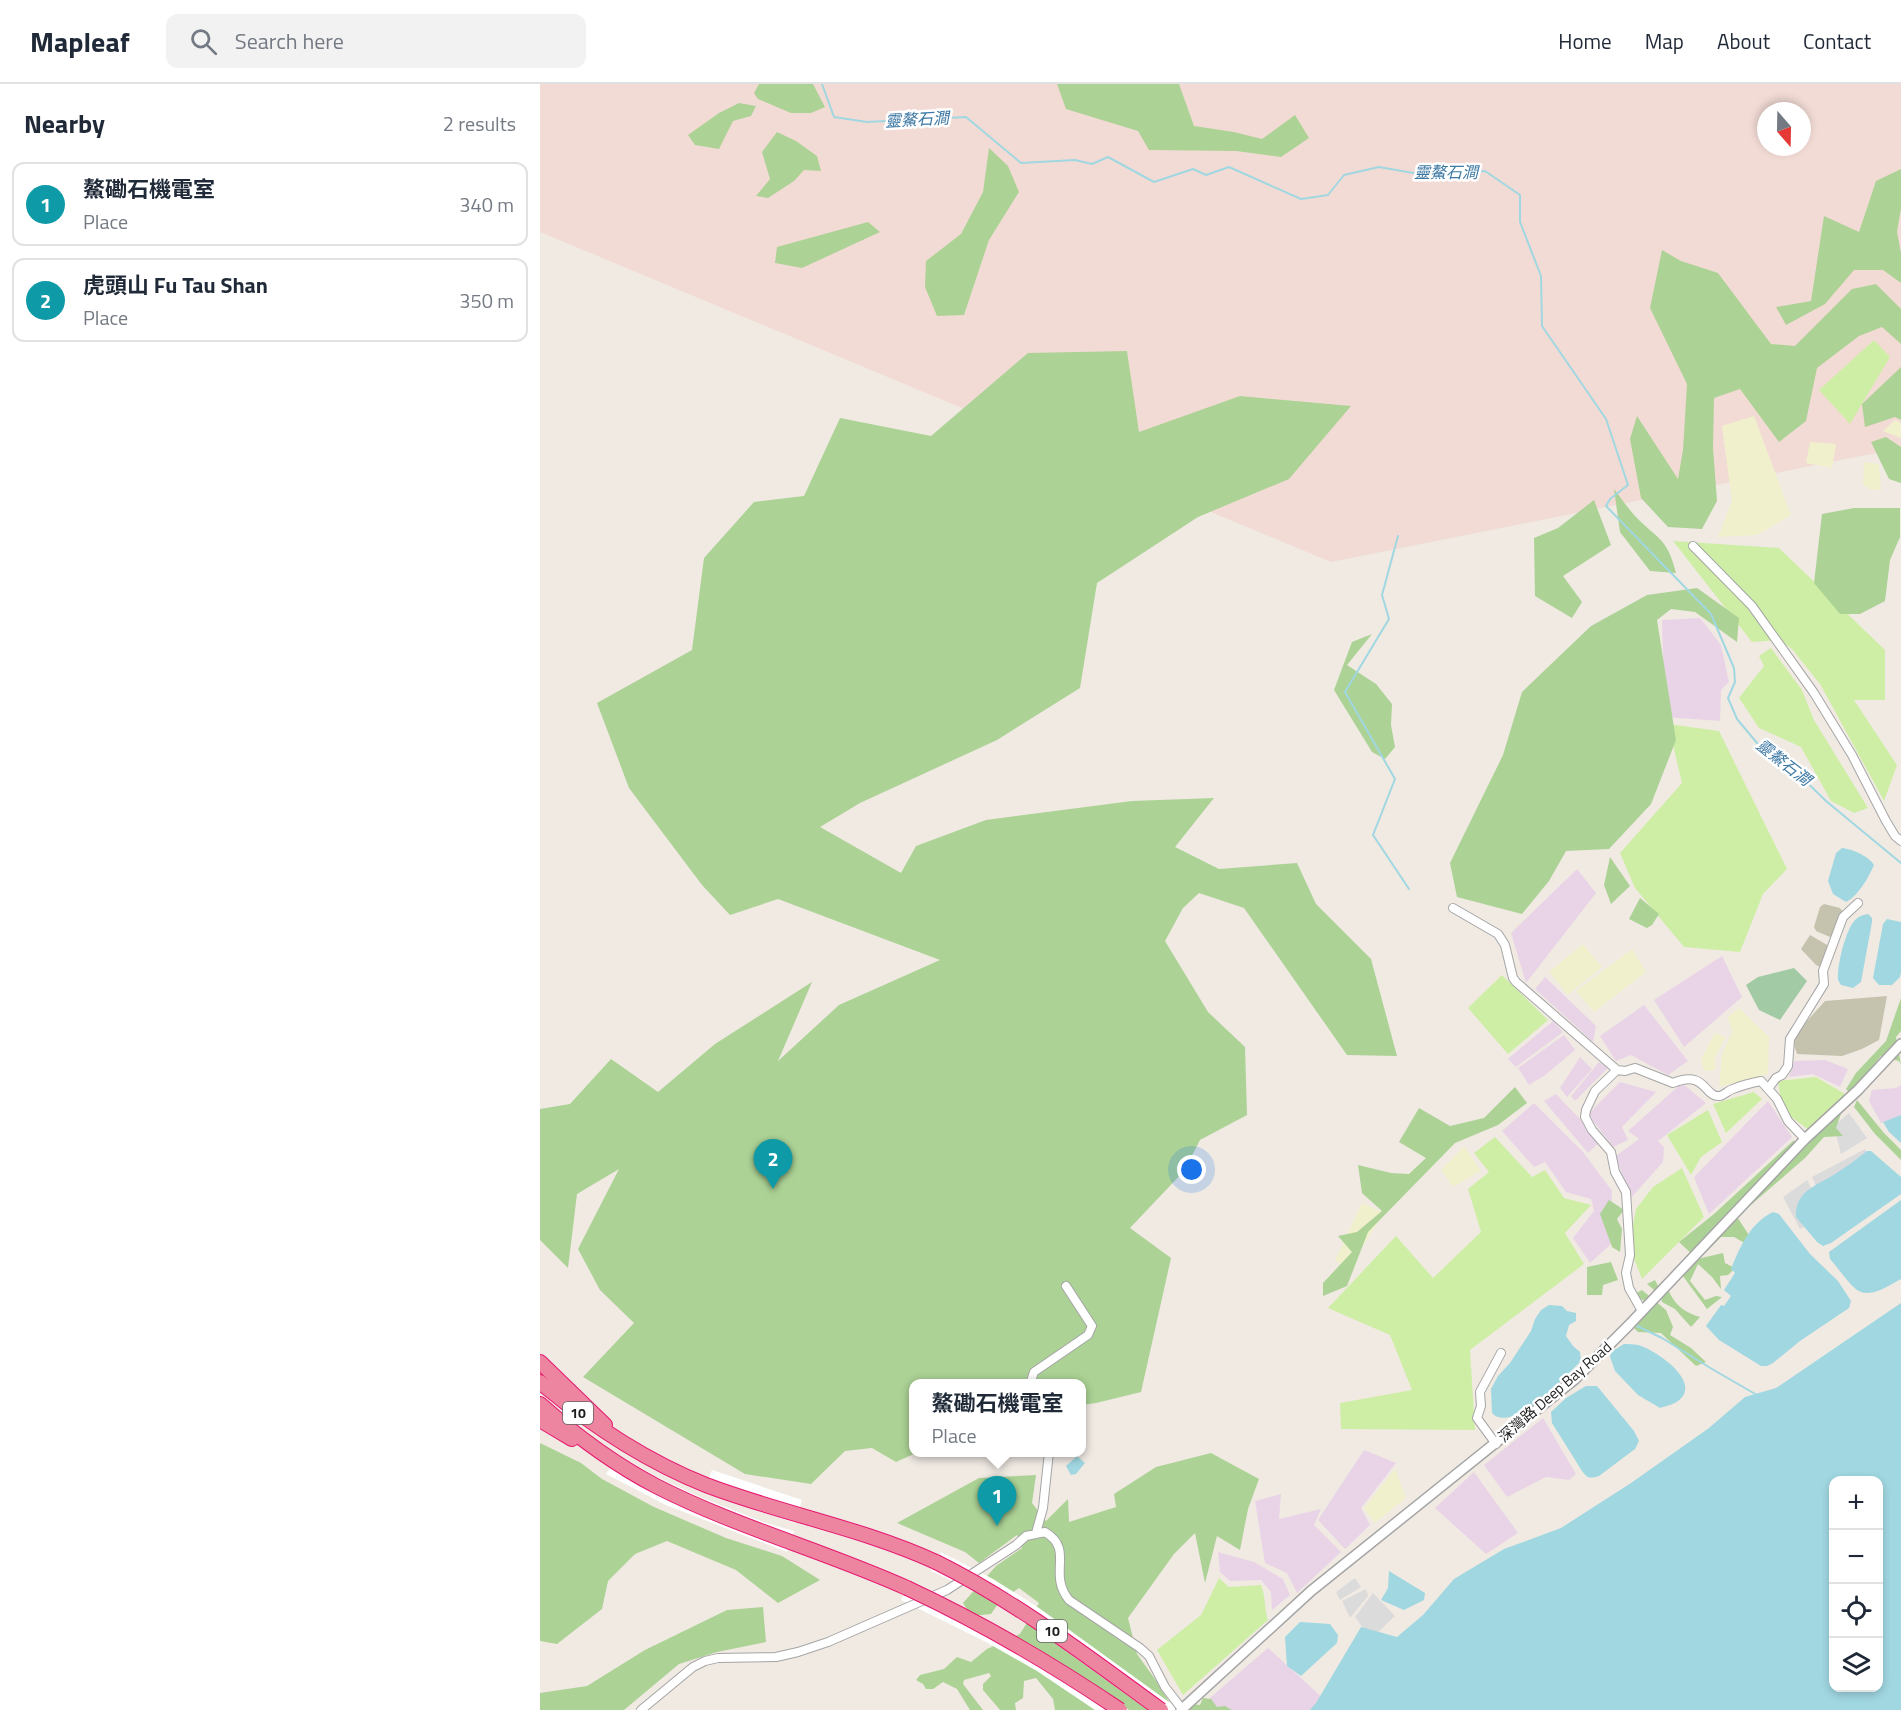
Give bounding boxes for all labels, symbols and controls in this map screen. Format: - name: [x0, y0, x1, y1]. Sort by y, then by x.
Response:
- search box: [166, 14, 586, 68]
- text: Mapleaf: [30, 20, 130, 63]
- text: Search here: [235, 24, 344, 58]
- icon: search: [187, 25, 220, 58]
- text: Home: [1558, 25, 1612, 57]
- text: Map: [1645, 25, 1684, 57]
- text: About: [1717, 25, 1770, 57]
- text: Contact: [1803, 25, 1871, 57]
- north arrow: [1757, 102, 1811, 156]
- text: Nearby: [24, 104, 105, 143]
- water label: 靈鰲石澗: [884, 105, 952, 133]
- text: 2 results: [443, 108, 516, 139]
- water label: 靈鰲石澗: [1414, 160, 1480, 184]
- text: 鰲磡石機電室: [83, 172, 215, 206]
- text: 1: [40, 189, 51, 220]
- text: 340 m: [459, 189, 514, 220]
- text: Place: [83, 206, 128, 237]
- text: 虎頭山 Fu Tau Shan: [83, 268, 268, 302]
- text: 2: [40, 285, 51, 316]
- text: 350 m: [459, 285, 514, 316]
- text: Place: [83, 302, 128, 333]
- water label: 靈鰲石澗: [1751, 733, 1818, 792]
- pin: 2: [754, 1140, 792, 1189]
- your location: [1177, 1155, 1206, 1184]
- street label: 深灣路 Deep Bay Road: [1493, 1336, 1617, 1448]
- popup: [909, 1379, 1086, 1457]
- text: 鰲磡石機電室: [931, 1386, 1064, 1420]
- road number: 10: [563, 1402, 593, 1424]
- text: Place: [931, 1420, 977, 1451]
- pin: 1: [978, 1476, 1016, 1526]
- map controls: [1829, 1476, 1883, 1692]
- button: +: [1829, 1476, 1883, 1530]
- button: −: [1829, 1530, 1883, 1584]
- button: locate: [1829, 1584, 1883, 1638]
- road number: 10: [1037, 1620, 1067, 1642]
- button: layers: [1829, 1638, 1883, 1692]

